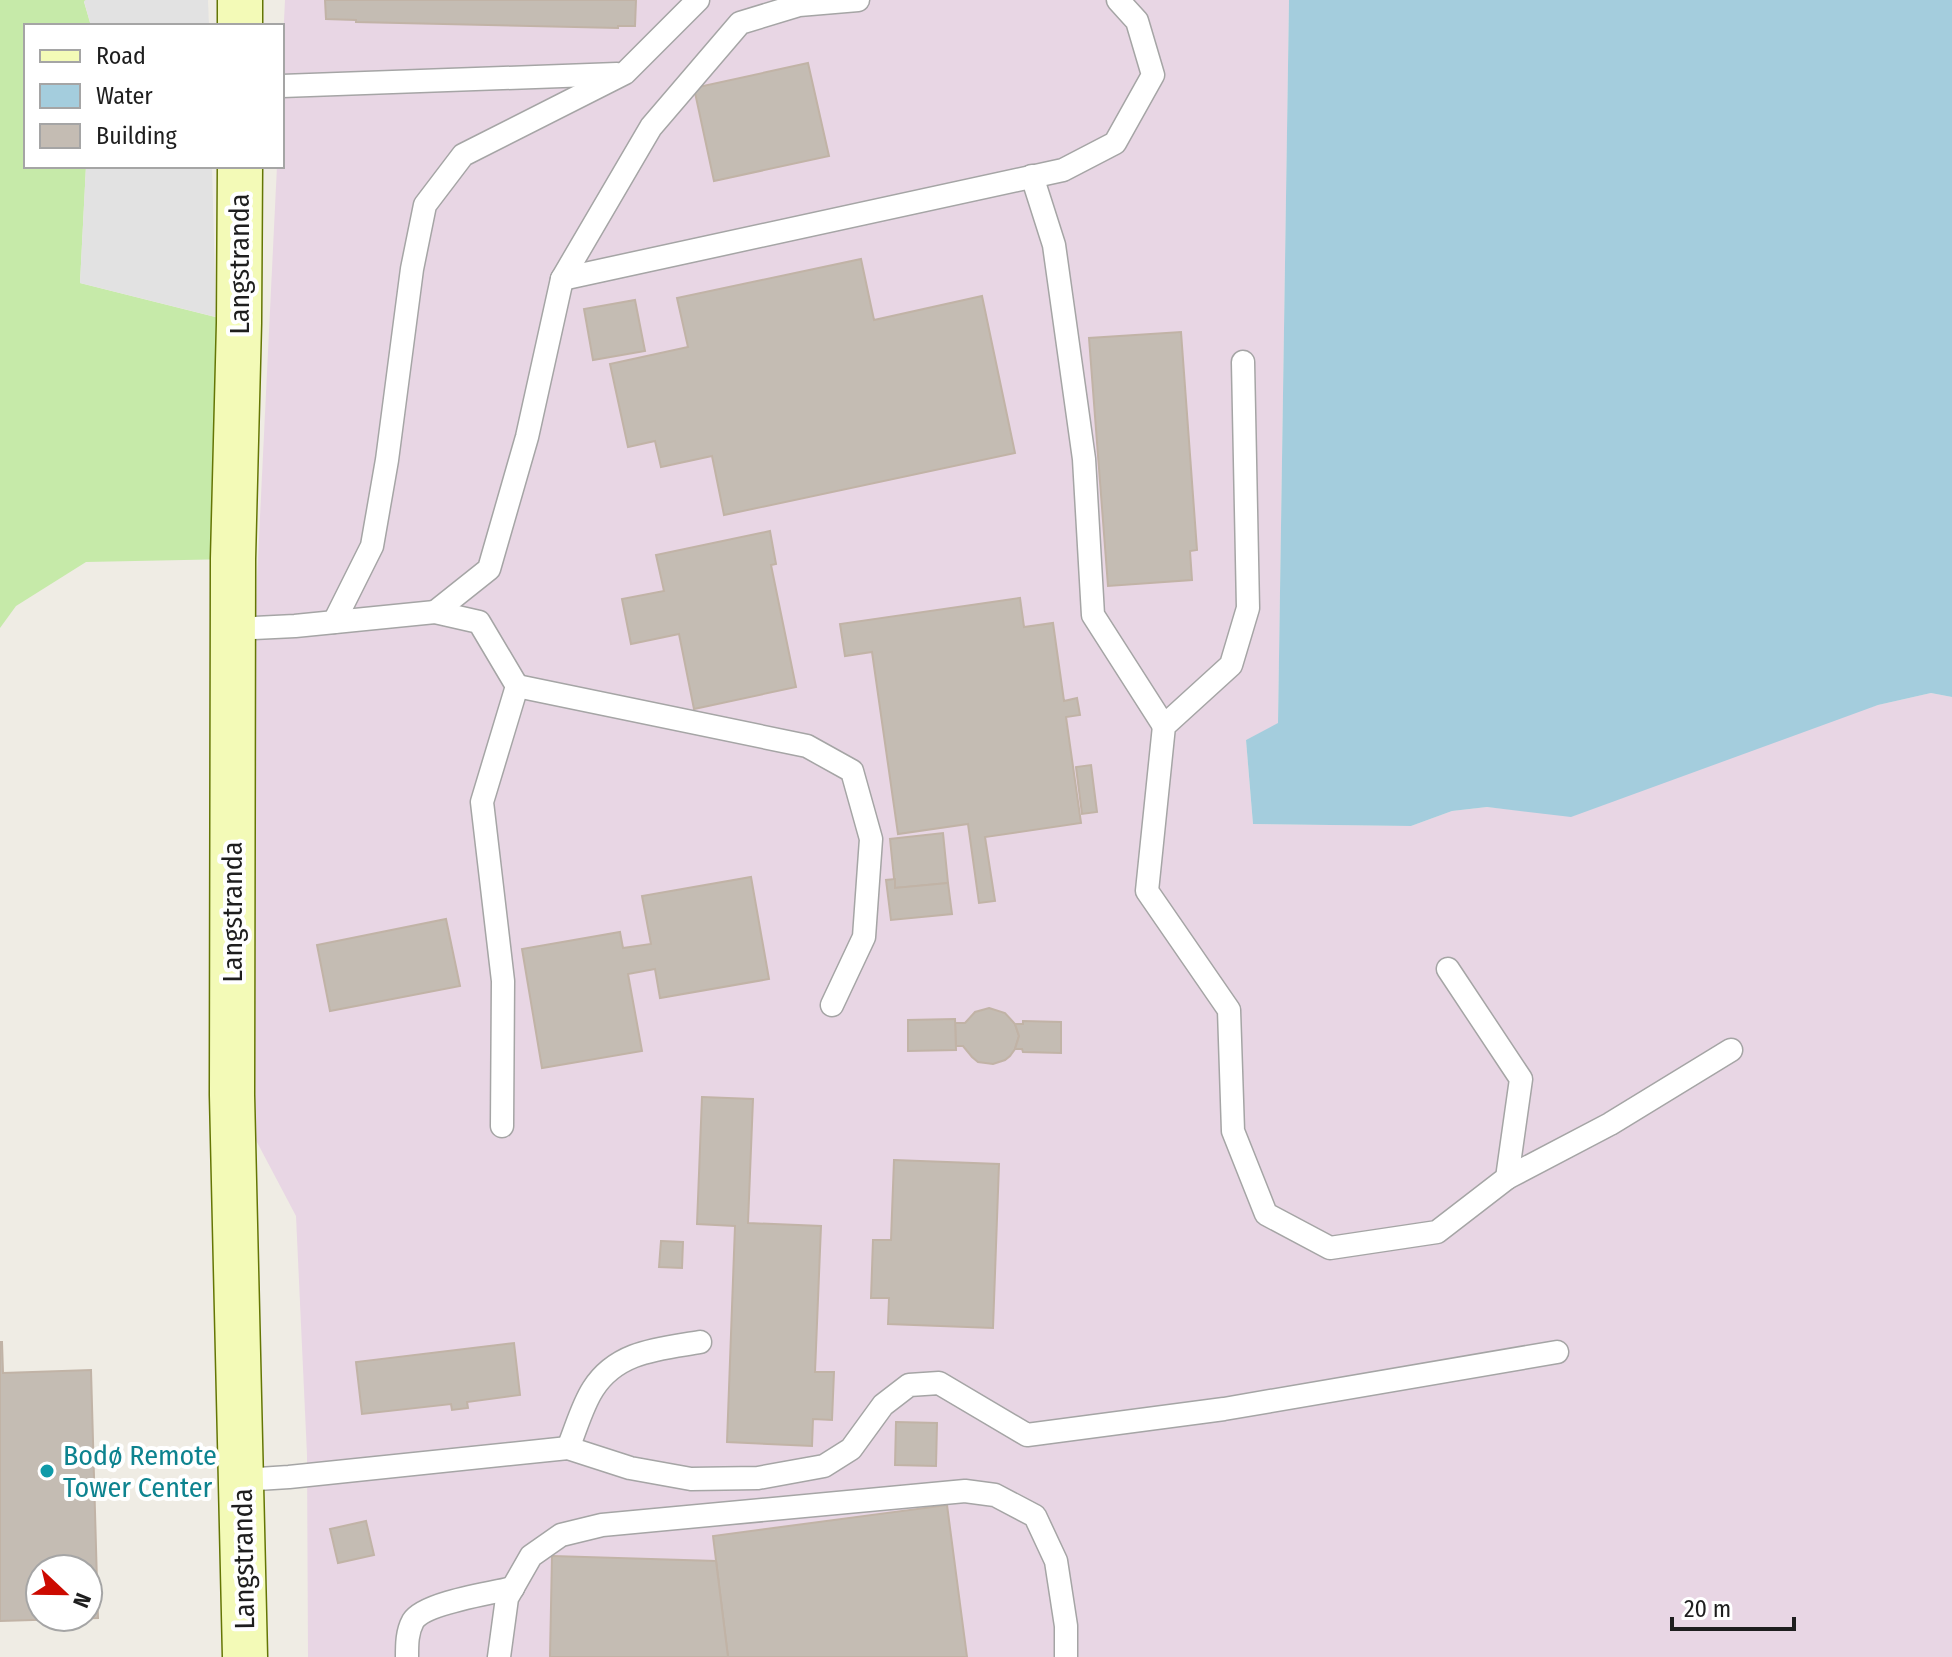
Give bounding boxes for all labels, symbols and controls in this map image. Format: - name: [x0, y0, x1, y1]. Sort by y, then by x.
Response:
- legend: [24, 24, 284, 168]
- text: Road: [96, 42, 146, 70]
- text: Water: [96, 82, 153, 110]
- text: Building: [96, 122, 178, 150]
- street label: Langstranda: [223, 194, 256, 334]
- street label: Langstranda: [216, 842, 249, 982]
- place label: Bodø Remote Tower Center: [63, 1439, 217, 1504]
- marker: Bodø Remote Tower Center: [38, 1462, 56, 1480]
- street label: Langstranda: [226, 1488, 261, 1630]
- north arrow: [24, 1553, 104, 1633]
- scale bar: [1672, 1581, 1794, 1631]
- text: N: [67, 1589, 97, 1611]
- text: 20 m: [1684, 1595, 1731, 1623]

